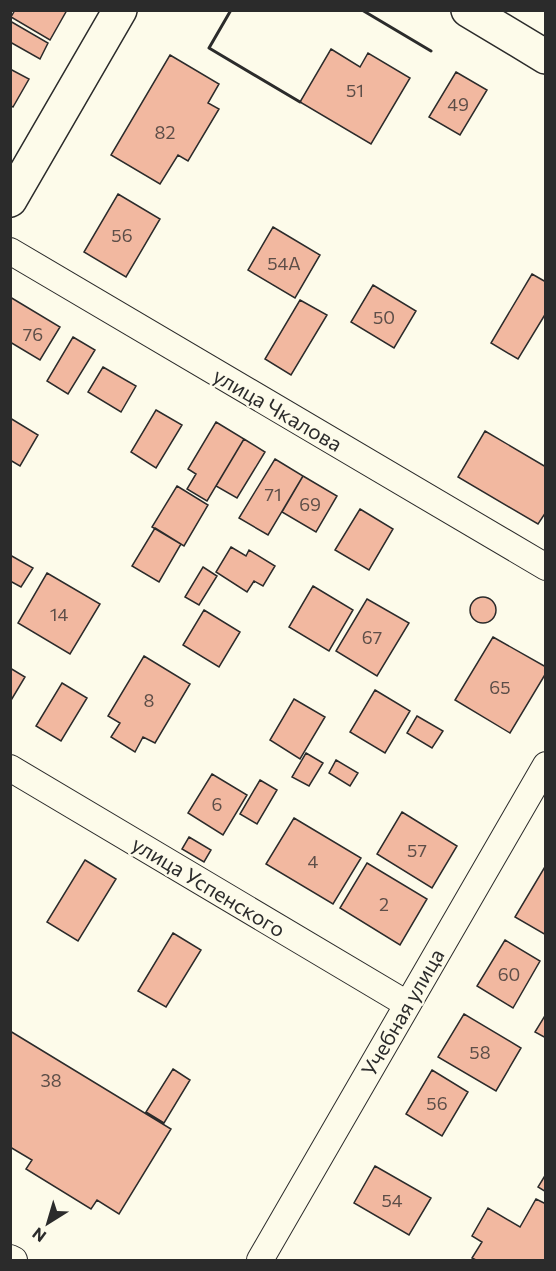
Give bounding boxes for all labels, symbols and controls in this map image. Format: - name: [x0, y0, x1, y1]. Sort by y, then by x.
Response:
- house number: 51: [346, 79, 364, 101]
- house number: 49: [447, 93, 469, 115]
- house number: 82: [155, 121, 175, 143]
- house number: 56: [111, 224, 133, 246]
- house number: 54А: [267, 252, 301, 274]
- house number: 50: [373, 306, 395, 328]
- house number: 76: [23, 323, 43, 345]
- street label: улица Чкалова: [209, 362, 347, 456]
- house number: 71: [264, 483, 282, 505]
- house number: 69: [299, 493, 321, 515]
- house number: 14: [50, 603, 68, 625]
- house number: 67: [362, 626, 382, 648]
- house number: 65: [489, 676, 511, 698]
- house number: 8: [144, 689, 155, 711]
- house number: 6: [212, 793, 222, 815]
- street label: улица Успенского: [128, 830, 290, 942]
- house number: 57: [407, 839, 427, 861]
- house number: 4: [308, 850, 319, 872]
- house number: 2: [379, 893, 389, 915]
- street label: Учебная улица: [355, 944, 449, 1080]
- house number: 60: [498, 963, 520, 985]
- house number: 58: [469, 1041, 491, 1063]
- house number: 38: [40, 1069, 62, 1091]
- house number: 56: [426, 1092, 448, 1114]
- house number: 54: [381, 1189, 403, 1211]
- north arrow: [18, 1193, 78, 1253]
- text: N: [28, 1224, 49, 1247]

